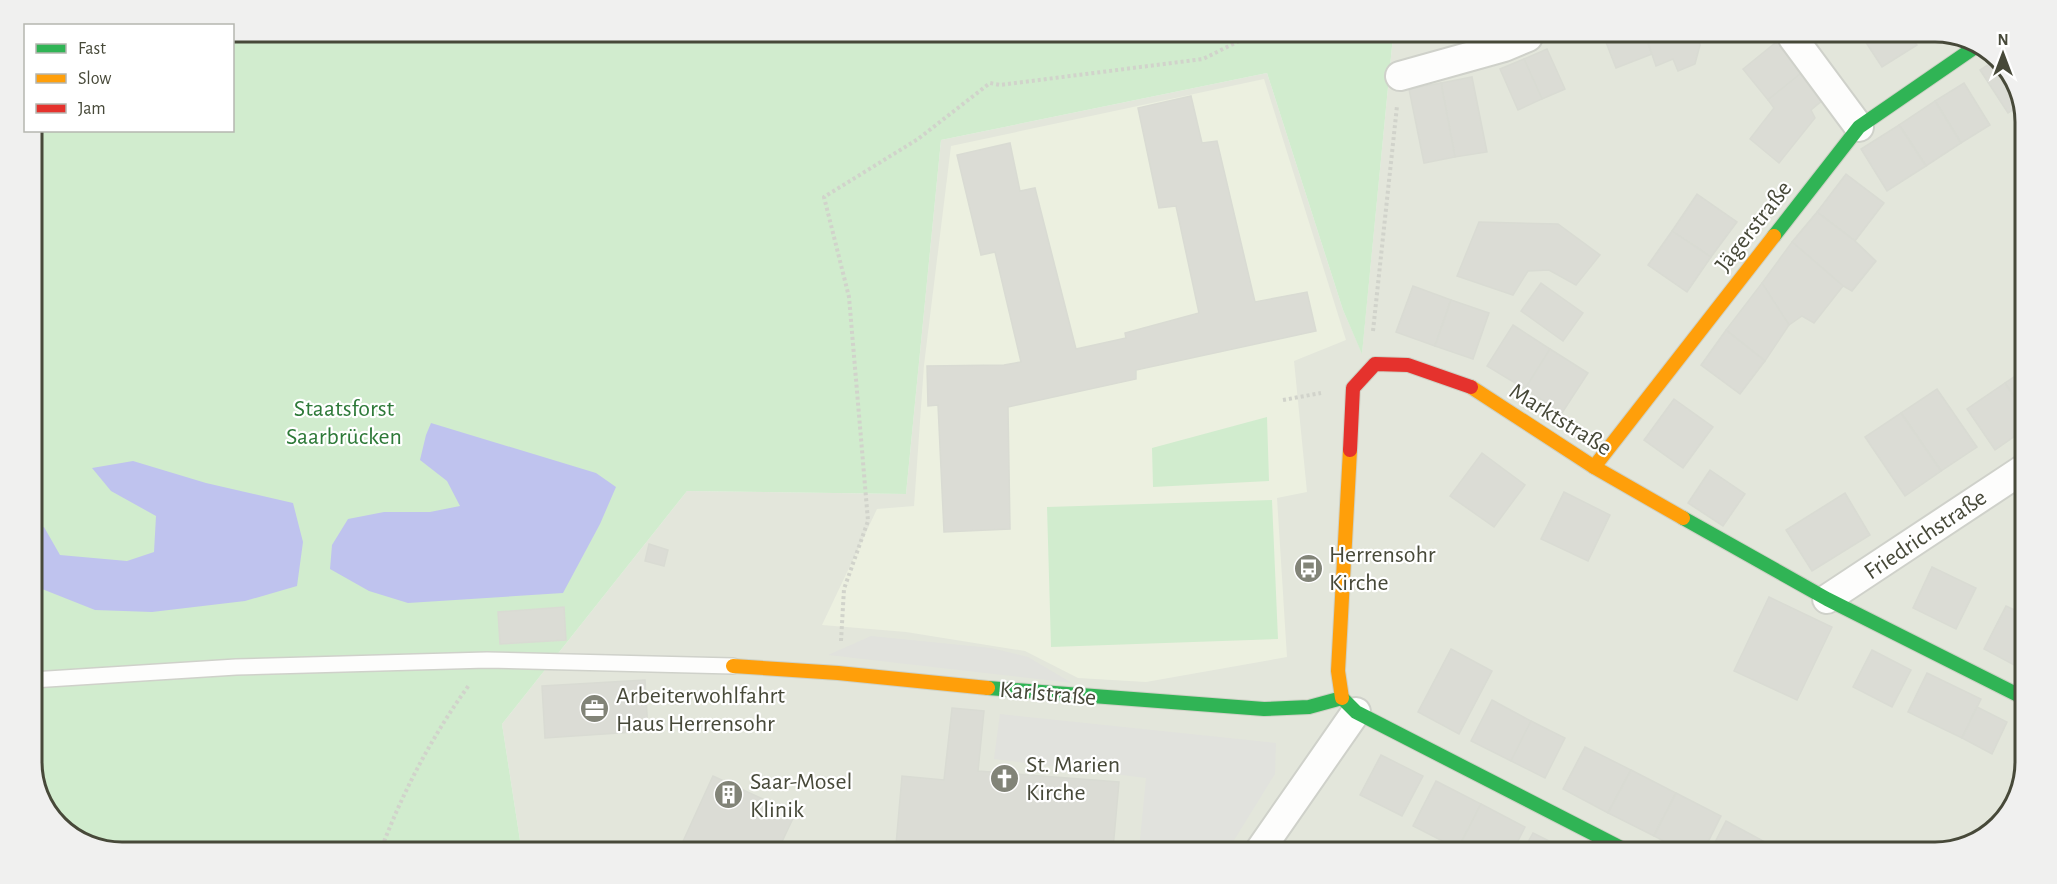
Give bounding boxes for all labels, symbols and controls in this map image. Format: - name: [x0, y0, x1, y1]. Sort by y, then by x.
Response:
- legend: [24, 24, 234, 132]
- north arrow: [1973, 24, 2033, 84]
- text: N: [1997, 32, 2009, 48]
- text: Fast: [78, 40, 106, 58]
- text: Slow: [78, 70, 111, 88]
- text: Jam: [78, 100, 106, 118]
- street label: Jägerstraße: [1711, 177, 1797, 277]
- street label: Marktstraße: [1505, 379, 1616, 461]
- park label: Staatsforst Saarbrücken: [286, 397, 402, 449]
- street label: Friedrichstraße: [1860, 485, 1991, 584]
- place label: Herrensohr Kirche: [1329, 543, 1436, 595]
- bus stop icon: Herrensohr Kirche: [1292, 552, 1324, 584]
- street label: Karlstraße: [999, 678, 1097, 710]
- place label: Arbeiterwohlfahrt Haus Herrensohr: [616, 684, 785, 736]
- office icon: Arbeiterwohlfahrt Haus Herrensohr: [579, 693, 611, 725]
- place label: St. Marien Kirche: [1026, 753, 1120, 805]
- church icon: St. Marien Kirche: [989, 762, 1021, 794]
- place label: Saar-Mosel Klinik: [750, 770, 852, 822]
- building icon: Saar-Mosel Klinik: [713, 779, 745, 811]

